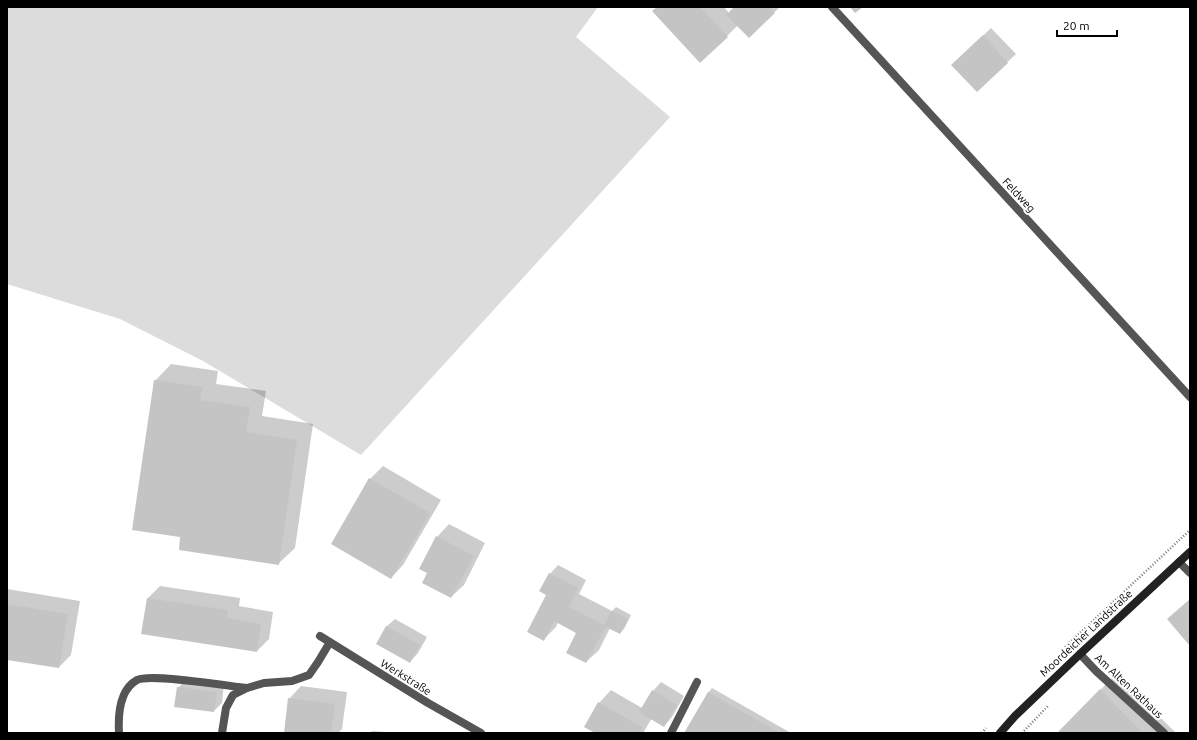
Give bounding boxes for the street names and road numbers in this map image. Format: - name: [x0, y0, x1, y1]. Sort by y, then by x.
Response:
- street label: Feldweg: [1000, 176, 1038, 214]
- street label: Moordeicher Landstraße: [1037, 587, 1135, 679]
- street label: Am Alten Rathaus: [1093, 652, 1165, 721]
- street label: Werkstraße: [378, 657, 434, 697]

